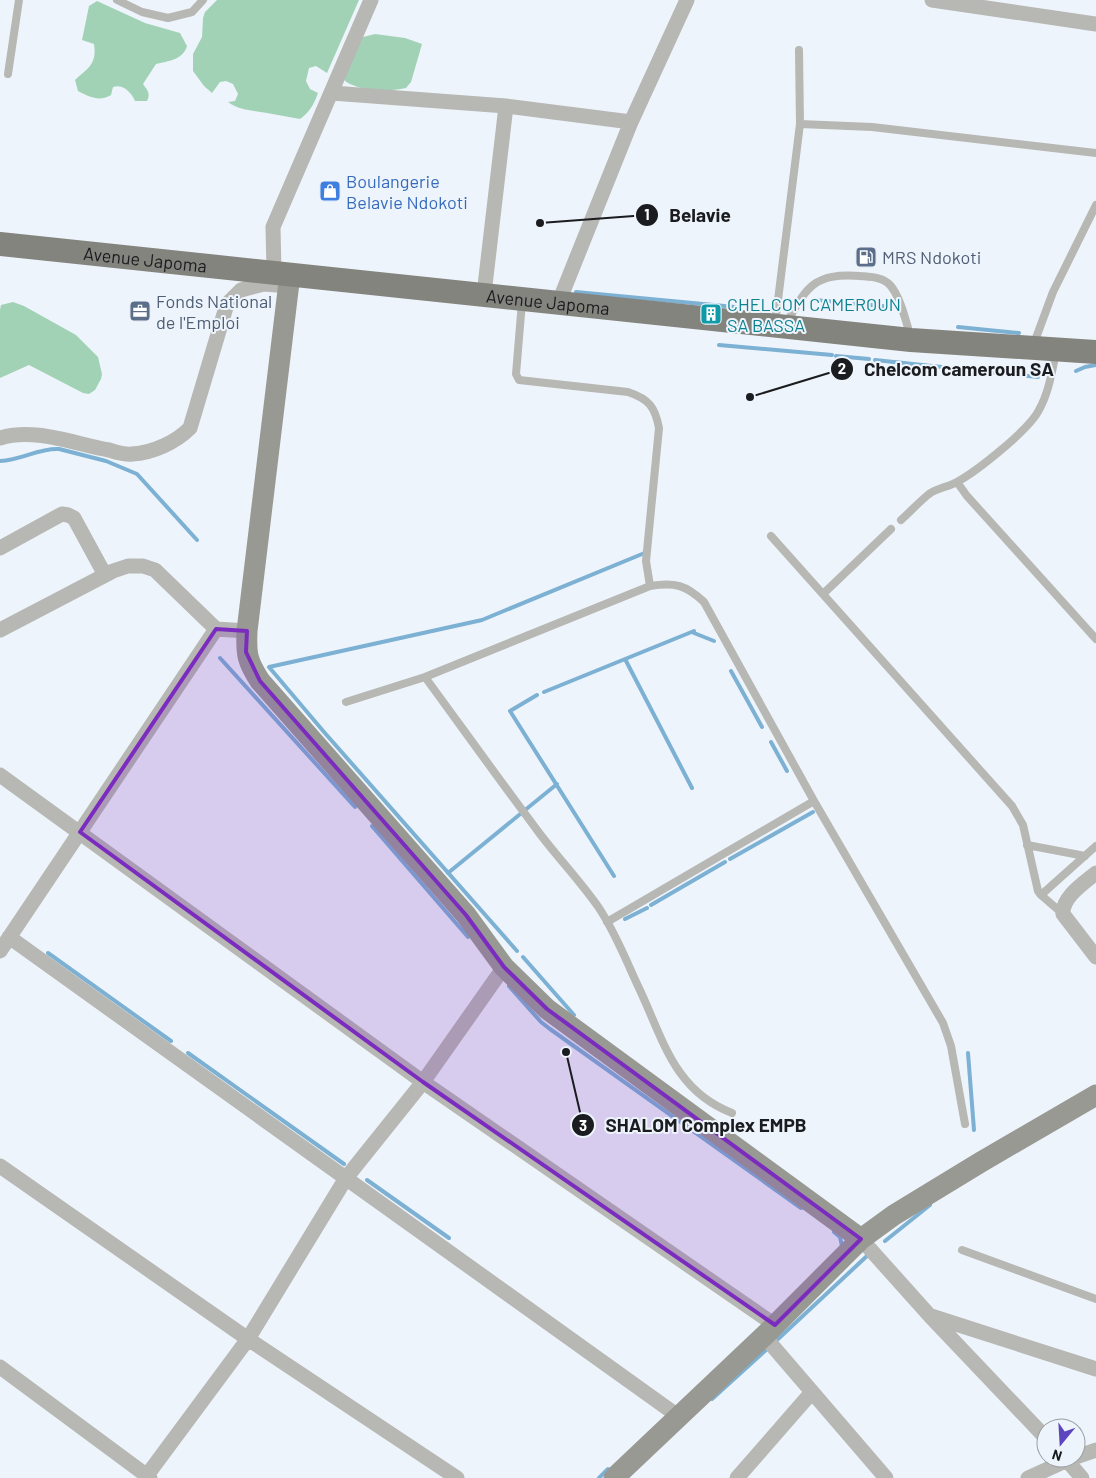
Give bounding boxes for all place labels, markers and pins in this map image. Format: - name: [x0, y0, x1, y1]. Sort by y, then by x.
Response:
- place label: Boulangerie Belavie Ndokoti: [346, 170, 468, 213]
- shop icon: Boulangerie Belavie Ndokoti: [318, 179, 342, 203]
- callout: Belavie: [634, 198, 741, 232]
- fuel station icon: MRS Ndokoti: [854, 245, 878, 269]
- place label: MRS Ndokoti: [882, 246, 981, 268]
- place label: Fonds National de l'Emploi: [156, 290, 272, 333]
- place label: CHELCOM CAMEROUN SA BASSA: [727, 293, 901, 336]
- office icon: Fonds National de l'Emploi: [128, 299, 152, 323]
- building icon: CHELCOM CAMEROUN SA BASSA: [699, 302, 723, 326]
- callout: Chelcom cameroun SA: [829, 352, 1064, 386]
- callout: SHALOM Complex EMPB: [570, 1108, 816, 1142]

